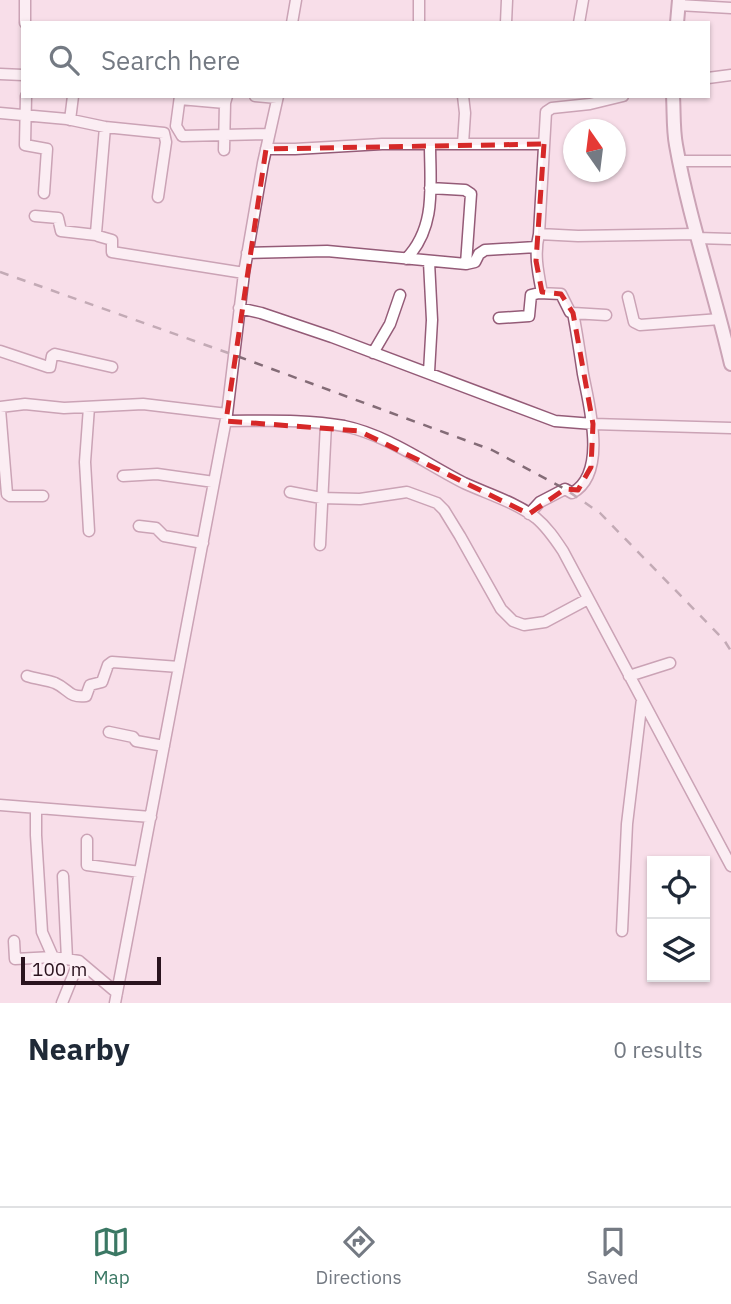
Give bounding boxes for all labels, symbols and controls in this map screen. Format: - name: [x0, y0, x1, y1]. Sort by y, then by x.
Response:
- search box: [21, 21, 710, 98]
- icon: search: [45, 41, 83, 79]
- text: Search here: [101, 43, 240, 77]
- north arrow: [563, 119, 626, 182]
- map controls: [647, 856, 710, 982]
- button: locate: [647, 856, 710, 919]
- button: layers: [647, 919, 710, 982]
- scale bar: [21, 954, 161, 986]
- text: 100 m: [32, 957, 87, 981]
- text: Nearby: [28, 1029, 130, 1068]
- text: 0 results: [613, 1034, 703, 1064]
- tab: Map: [92, 1223, 130, 1289]
- tab: Directions: [315, 1223, 402, 1289]
- tab: Saved: [587, 1223, 639, 1289]

